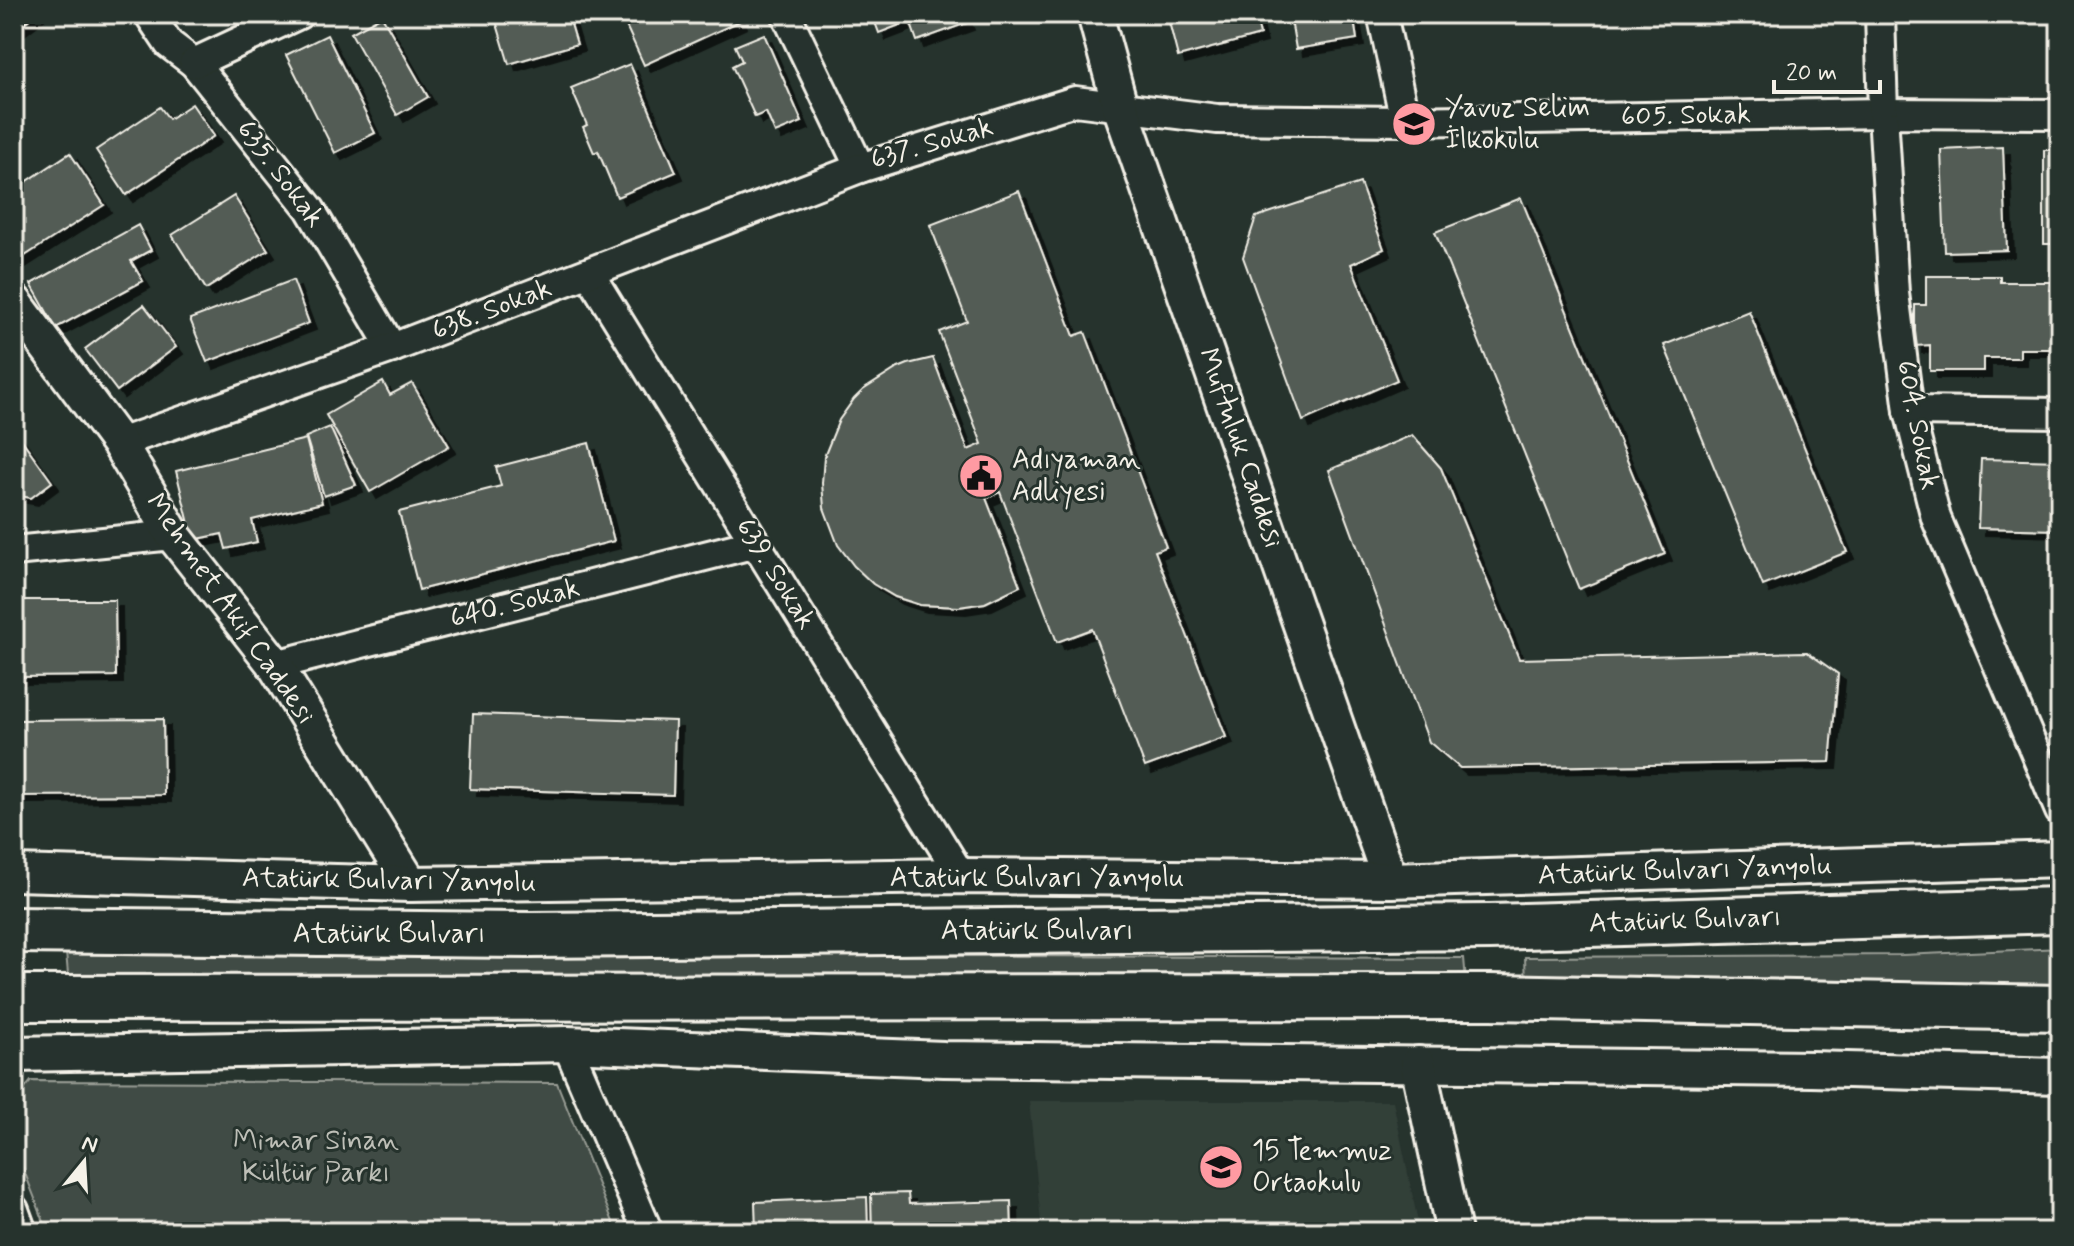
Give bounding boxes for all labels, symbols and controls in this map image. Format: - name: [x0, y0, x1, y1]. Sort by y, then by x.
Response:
- scale bar: [1774, 44, 1880, 94]
- text: 20 m: [1786, 58, 1837, 89]
- place label: Yavuz Selim İlkokulu: [1445, 90, 1590, 159]
- street label: 605. Sokak: [1621, 96, 1751, 136]
- school or university icon: Yavuz Selim İlkokulu: [1390, 100, 1438, 148]
- street label: 637. Sokak: [866, 109, 998, 179]
- street label: 635. Sokak: [227, 113, 333, 236]
- street label: 638. Sokak: [427, 270, 557, 350]
- street label: Muftuluk Caddesi: [1189, 343, 1291, 553]
- street label: 604. Sokak: [1886, 357, 1948, 493]
- place label: Adıyaman Adliyesi: [1012, 442, 1141, 511]
- public building icon: Adıyaman Adliyesi: [957, 452, 1005, 500]
- street label: Mehmet Akif Caddesi: [136, 486, 324, 732]
- street label: 639. Sokak: [726, 511, 824, 637]
- street label: 640. Sokak: [446, 570, 584, 638]
- street label: Atatürk Bulvarı Yanyolu: [1537, 847, 1833, 895]
- street label: Atatürk Bulvarı Yanyolu: [241, 860, 537, 902]
- street label: Atatürk Bulvarı Yanyolu: [890, 860, 1184, 897]
- street label: Atatürk Bulvarı: [1588, 899, 1782, 943]
- street label: Atatürk Bulvarı: [941, 913, 1133, 950]
- street label: Atatürk Bulvarı: [293, 916, 485, 953]
- north arrow: [44, 1122, 124, 1202]
- park label: Mimar Sinan Kültür Parkı: [233, 1123, 399, 1192]
- text: N: [78, 1129, 101, 1160]
- place label: 15 Temmuz Ortaokulu: [1252, 1133, 1392, 1202]
- school or university icon: 15 Temmuz Ortaokulu: [1197, 1143, 1245, 1191]

